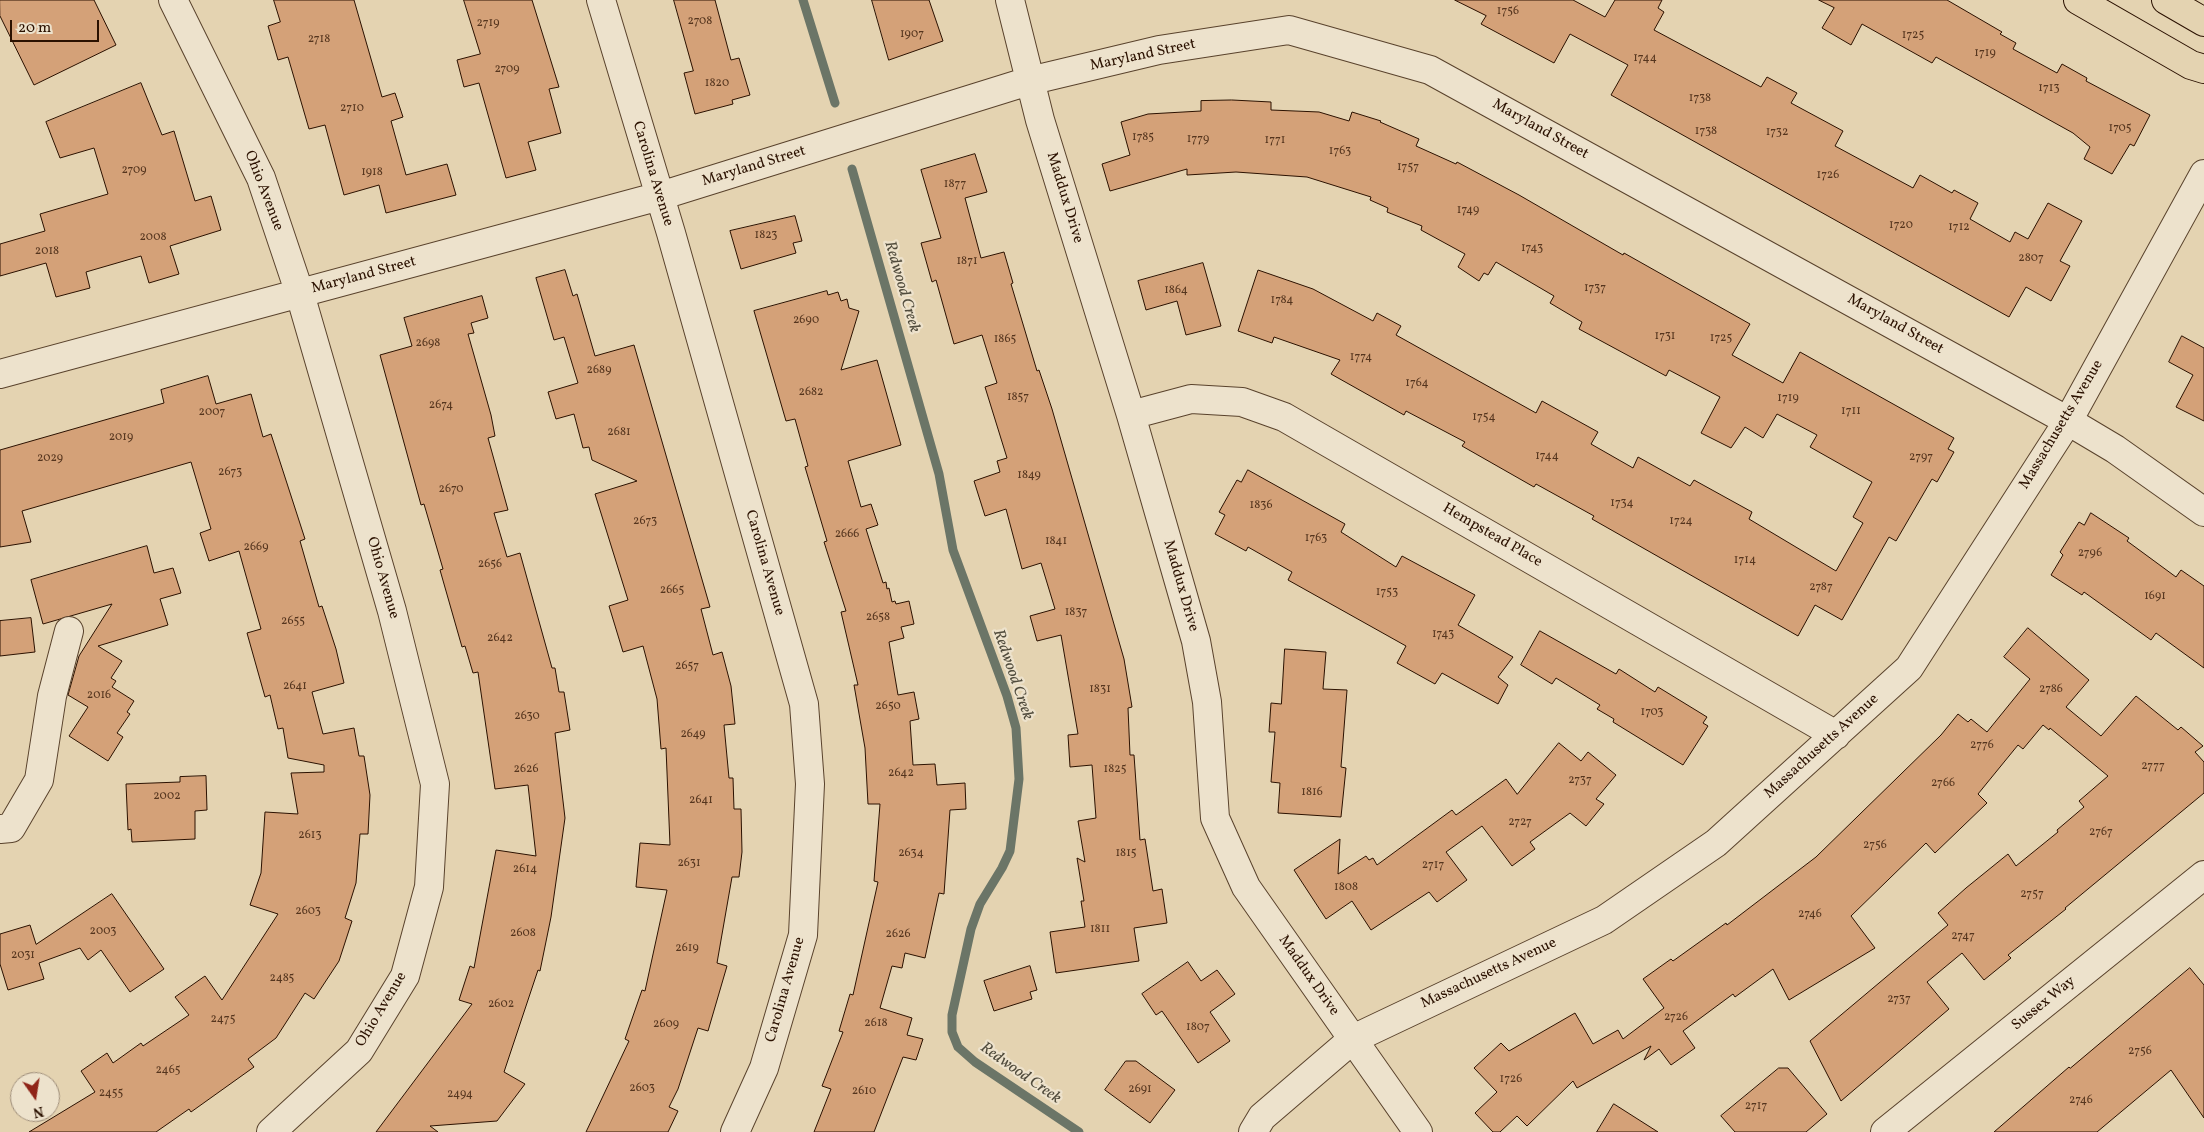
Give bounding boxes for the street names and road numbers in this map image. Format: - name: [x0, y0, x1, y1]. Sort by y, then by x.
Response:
- street label: Maryland Street: [1089, 36, 1197, 76]
- street label: Maryland Street: [1489, 96, 1591, 164]
- street label: Carolina Avenue: [627, 119, 677, 229]
- street label: Maryland Street: [700, 143, 808, 191]
- street label: Ohio Avenue: [239, 148, 287, 234]
- street label: Maddux Drive: [1042, 150, 1086, 246]
- street label: Maryland Street: [310, 253, 418, 299]
- street label: Maryland Street: [1844, 291, 1946, 359]
- street label: Massachusetts Avenue: [2016, 357, 2108, 493]
- street label: Hempstead Place: [1439, 500, 1545, 572]
- street label: Carolina Avenue: [740, 508, 788, 618]
- street label: Ohio Avenue: [362, 535, 402, 621]
- street label: Maddux Drive: [1158, 538, 1202, 634]
- street label: Massachusetts Avenue: [1761, 691, 1883, 803]
- street label: Maddux Drive: [1274, 932, 1342, 1020]
- street label: Carolina Avenue: [762, 935, 810, 1045]
- street label: Massachusetts Avenue: [1418, 935, 1560, 1013]
- street label: Ohio Avenue: [353, 969, 411, 1051]
- street label: Sussex Way: [2009, 973, 2079, 1035]

